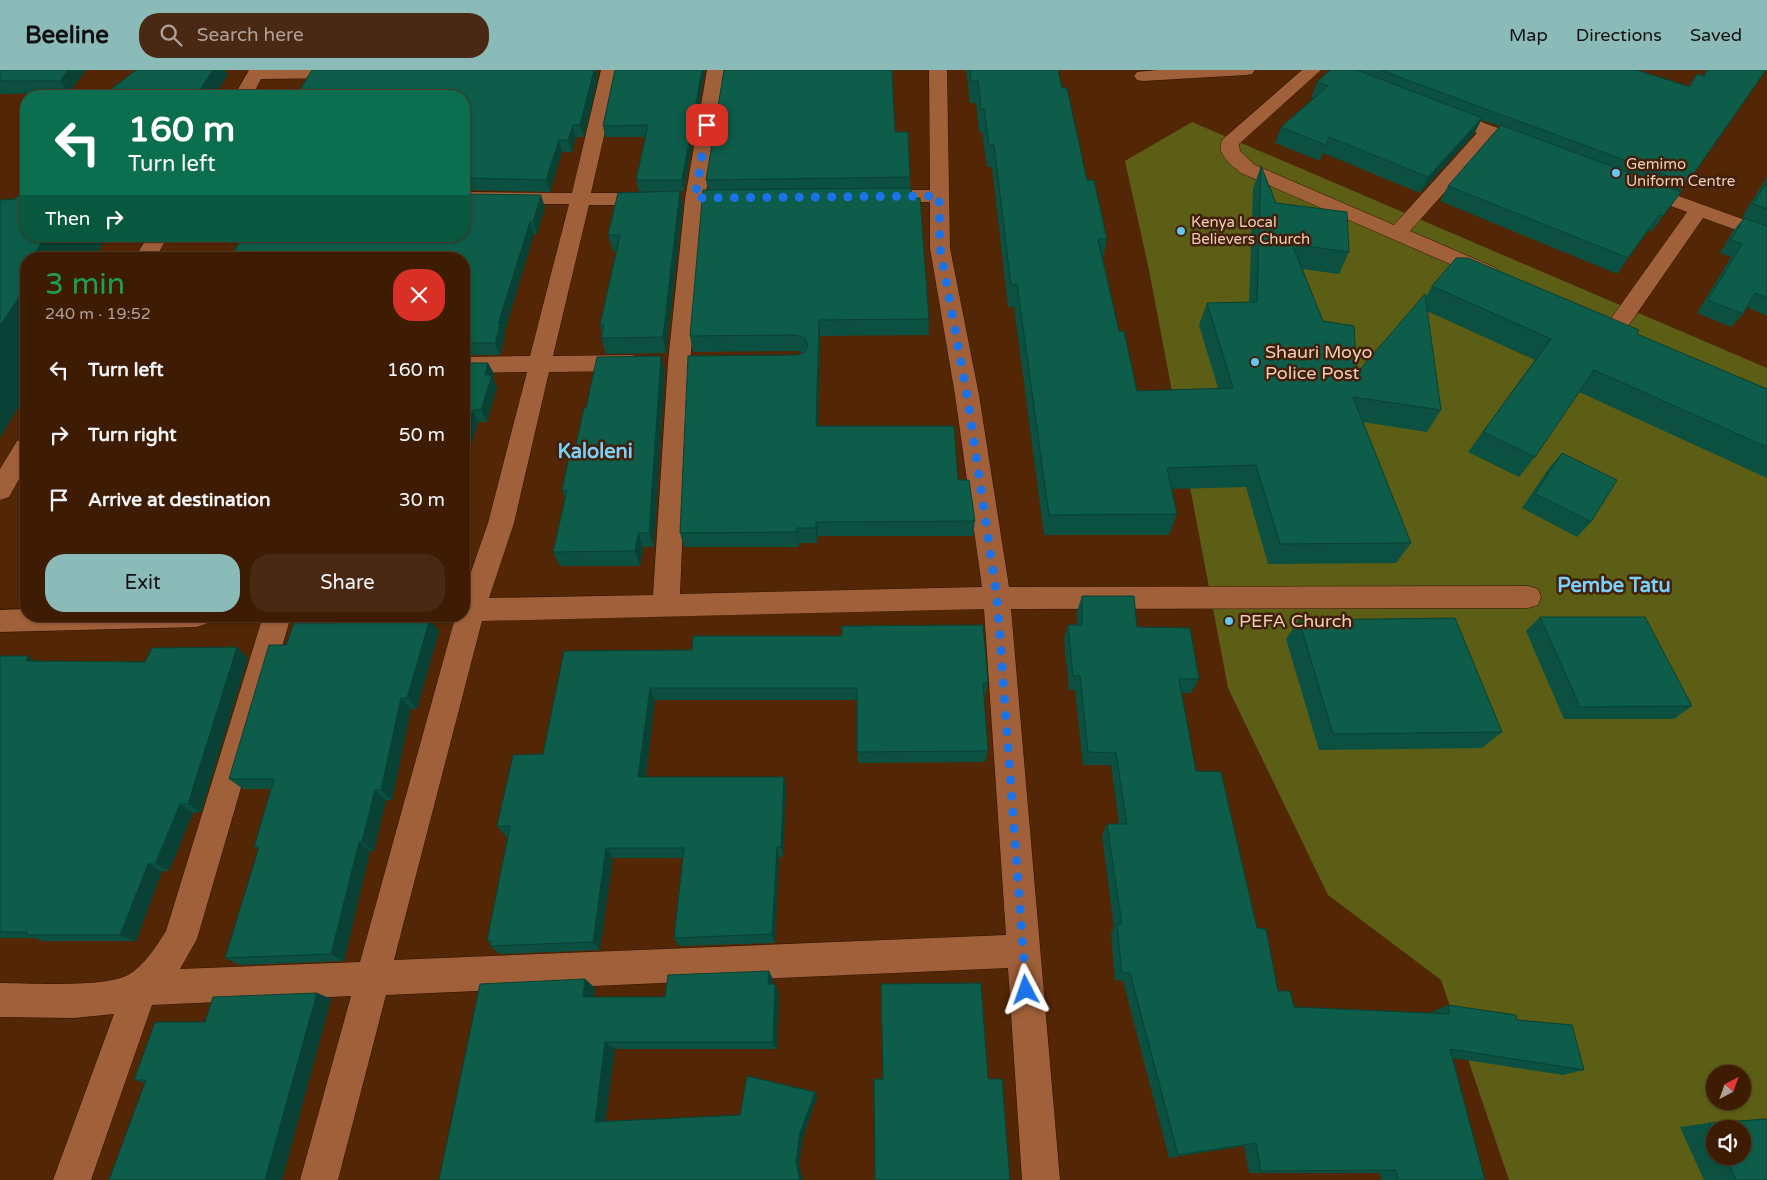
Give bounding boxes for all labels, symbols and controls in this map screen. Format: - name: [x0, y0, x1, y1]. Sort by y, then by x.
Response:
- search box: [139, 13, 489, 58]
- text: Beeline: [25, 21, 109, 50]
- icon: search: [157, 21, 185, 49]
- text: Search here: [197, 24, 304, 46]
- text: Map: [1509, 24, 1548, 46]
- text: Directions: [1576, 24, 1662, 46]
- text: Saved: [1690, 24, 1742, 46]
- pin: [686, 104, 728, 146]
- text: 160 m: [128, 109, 235, 151]
- icon: left: [45, 110, 110, 175]
- icon: arrive: [693, 111, 721, 139]
- text: Turn left: [128, 151, 216, 177]
- place label: Gemimo Uniform Centre: [1626, 155, 1735, 190]
- marker: Gemimo Uniform Centre: [1610, 167, 1622, 179]
- icon: right: [100, 205, 128, 233]
- text: Then: [45, 208, 90, 230]
- place label: Kenya Local Believers Church: [1191, 213, 1310, 248]
- marker: Kenya Local Believers Church: [1175, 225, 1187, 237]
- text: 3 min: [45, 266, 125, 303]
- button: close: [393, 269, 445, 321]
- text: 240 m · 19:52: [45, 304, 151, 324]
- place label: Shauri Moyo Police Post: [1265, 341, 1372, 384]
- icon: left: [45, 356, 73, 384]
- marker: Shauri Moyo Police Post: [1249, 356, 1261, 368]
- text: Turn left: [88, 359, 164, 381]
- text: 160 m: [387, 359, 445, 381]
- icon: right: [45, 421, 73, 449]
- text: Turn right: [88, 424, 176, 446]
- text: 50 m: [399, 424, 445, 446]
- district label: Kaloleni: [557, 440, 633, 464]
- icon: arrive: [45, 486, 73, 514]
- text: Arrive at destination: [88, 489, 271, 511]
- text: 30 m: [399, 489, 445, 511]
- button: Exit: [45, 554, 240, 612]
- button: Share: [250, 554, 445, 612]
- district label: Pembe Tatu: [1557, 574, 1671, 598]
- place label: PEFA Church: [1239, 610, 1352, 632]
- marker: PEFA Church: [1223, 615, 1235, 627]
- position arrow: [999, 963, 1051, 1015]
- north arrow: [1706, 1065, 1751, 1110]
- map controls: [1706, 1065, 1751, 1165]
- button: sound: [1706, 1120, 1751, 1165]

